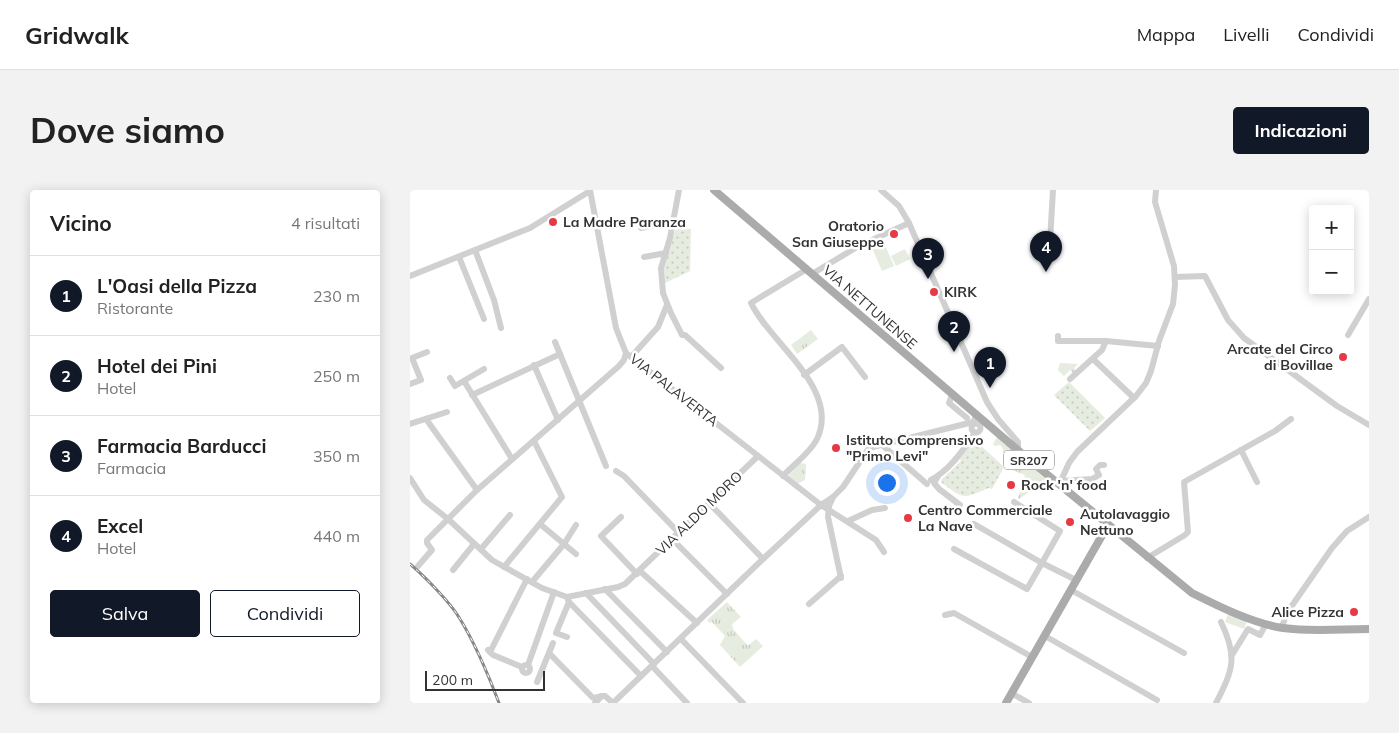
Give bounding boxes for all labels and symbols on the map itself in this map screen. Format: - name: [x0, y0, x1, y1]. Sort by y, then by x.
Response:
- place label: La Madre Paranza: [563, 213, 686, 231]
- marker: La Madre Paranza: [547, 216, 559, 228]
- place label: Oratorio San Giuseppe: [792, 217, 884, 251]
- marker: Oratorio San Giuseppe: [888, 228, 900, 240]
- pin: 4: [1030, 231, 1062, 272]
- pin: 3: [912, 238, 944, 279]
- street label: VIA NETTUNENSE: [819, 261, 921, 353]
- place label: KIRK: [944, 283, 977, 301]
- marker: KIRK: [928, 286, 940, 298]
- pin: 2: [938, 311, 970, 352]
- place label: Arcate del Circo di Bovillae: [1227, 340, 1333, 374]
- pin: 1: [974, 347, 1006, 388]
- street label: VIA PALAVERTA: [626, 350, 723, 431]
- marker: Arcate del Circo di Bovillae: [1337, 351, 1349, 363]
- place label: Istituto Comprensivo "Primo Levi": [846, 431, 983, 465]
- marker: Istituto Comprensivo "Primo Levi": [830, 442, 842, 454]
- road number: SR207: [1004, 450, 1054, 470]
- street label: VIA ALDO MORO: [652, 467, 746, 559]
- your location: [874, 470, 900, 496]
- place label: Rock 'n' food: [1021, 476, 1107, 494]
- marker: Rock 'n' food: [1005, 479, 1017, 491]
- place label: Centro Commerciale La Nave: [918, 501, 1053, 535]
- place label: Autolavaggio Nettuno: [1080, 505, 1170, 539]
- marker: Centro Commerciale La Nave: [902, 512, 914, 524]
- marker: Autolavaggio Nettuno: [1064, 516, 1076, 528]
- place label: Alice Pizza: [1271, 603, 1344, 621]
- marker: Alice Pizza: [1348, 606, 1360, 618]
- scale bar: [425, 668, 545, 691]

